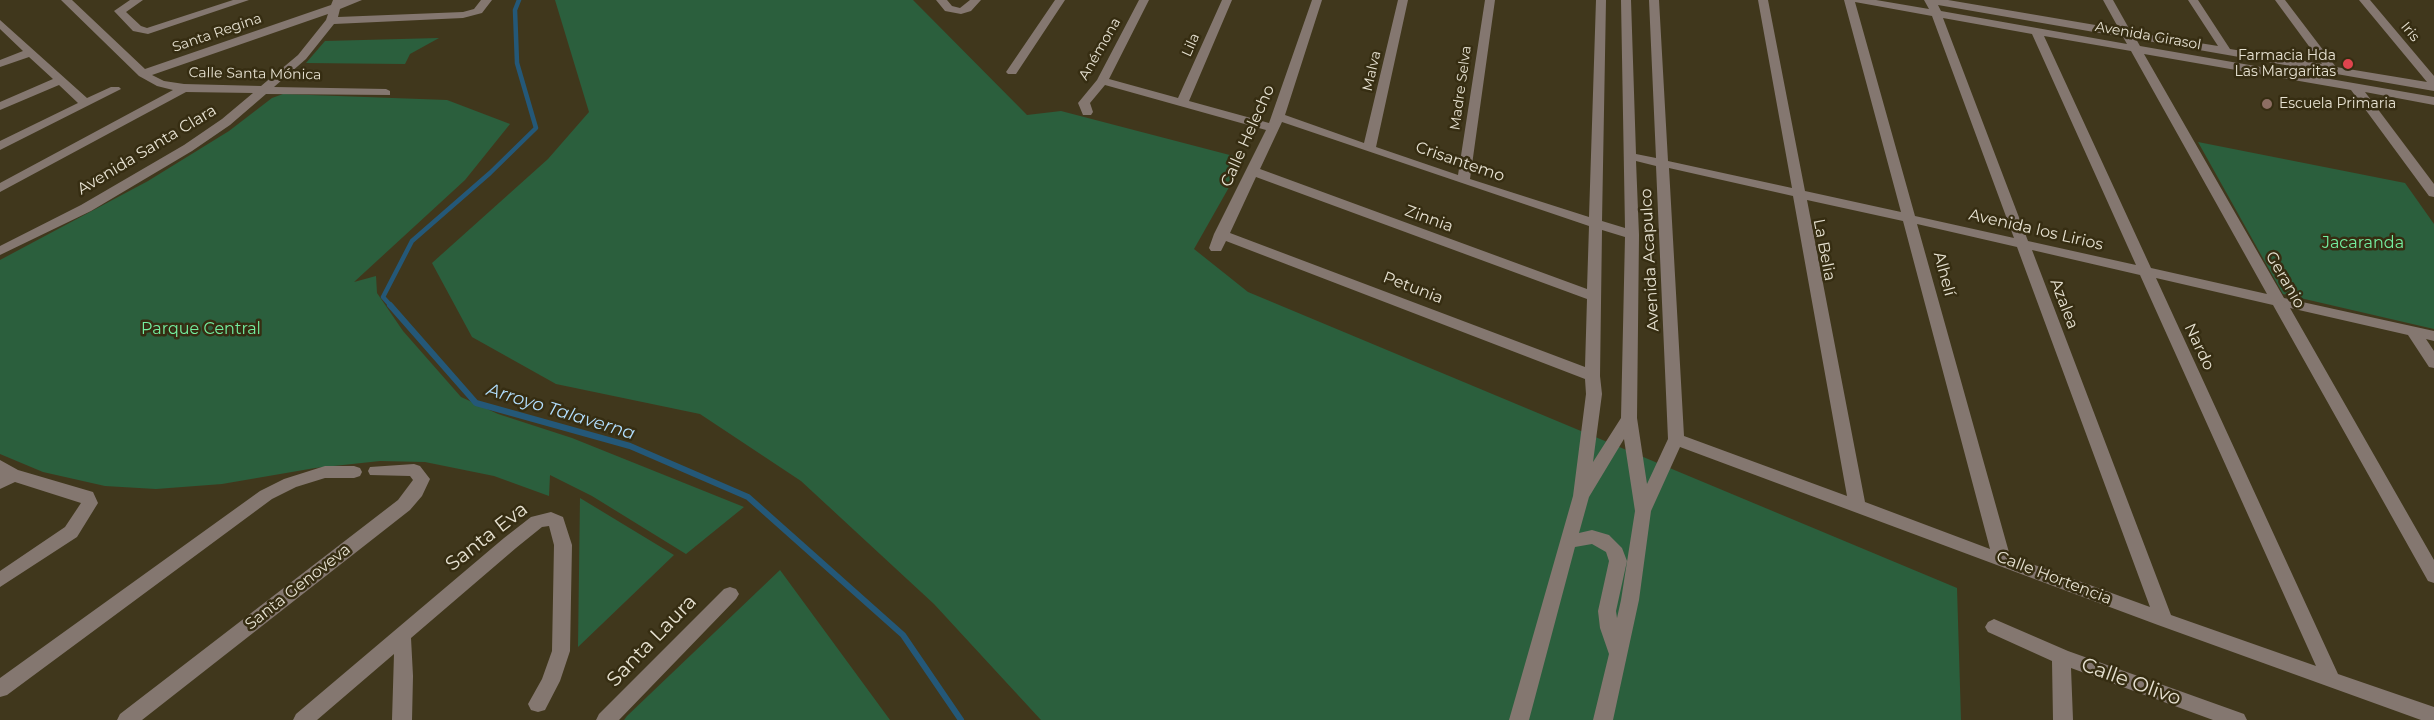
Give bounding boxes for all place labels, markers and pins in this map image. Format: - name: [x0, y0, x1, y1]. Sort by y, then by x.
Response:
- place label: Farmacia Hda Las Margaritas: [2234, 48, 2336, 80]
- marker: Farmacia Hda Las Margaritas: [2341, 57, 2355, 71]
- place label: Escuela Primaria: [2279, 96, 2396, 112]
- marker: Escuela Primaria: [2260, 97, 2274, 111]

